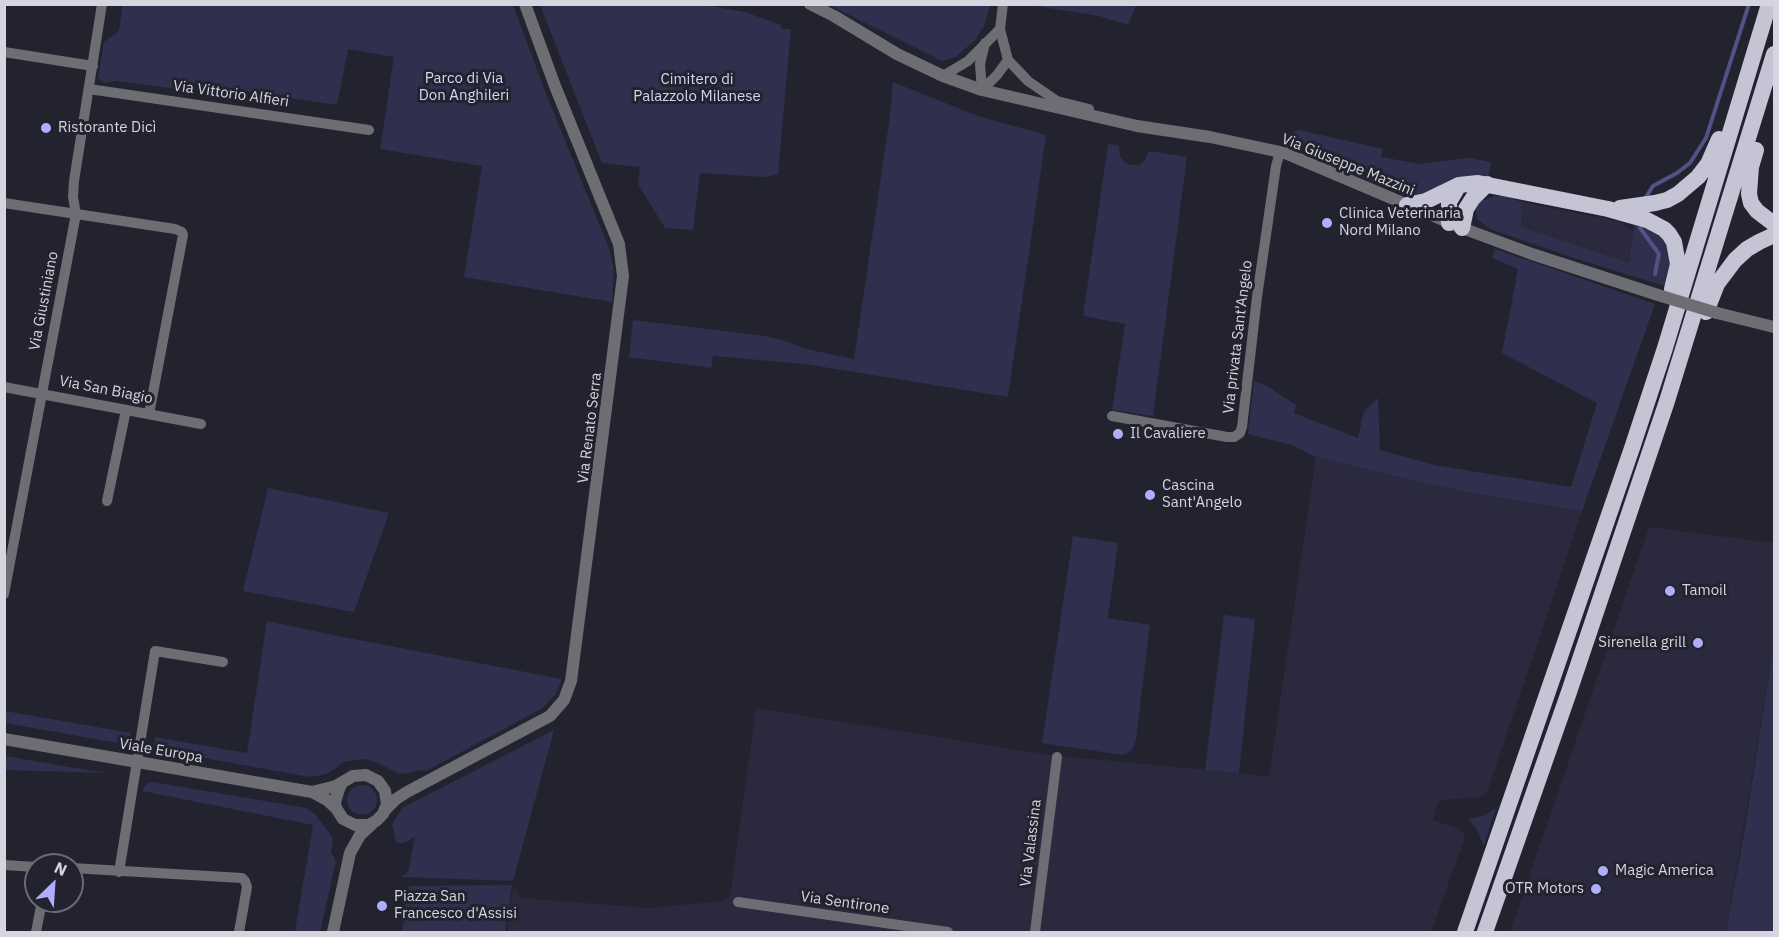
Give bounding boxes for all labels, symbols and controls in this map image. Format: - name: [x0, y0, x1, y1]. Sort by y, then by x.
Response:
- park label: Parco di Via Don Anghileri: [419, 70, 509, 105]
- park label: Cimitero di Palazzolo Milanese: [633, 71, 761, 106]
- street label: Via Vittorio Alfieri: [172, 77, 290, 111]
- place label: Ristorante Dicì: [58, 119, 156, 137]
- marker: Ristorante Dicì: [39, 121, 53, 135]
- street label: Via Giuseppe Mazzini: [1279, 130, 1417, 200]
- place label: Clinica Veterinaria Nord Milano: [1339, 205, 1461, 240]
- marker: Clinica Veterinaria Nord Milano: [1320, 216, 1334, 230]
- street label: Via Giustiniano: [26, 250, 62, 352]
- street label: Via privata Sant'Angelo: [1220, 259, 1256, 415]
- street label: Via San Biagio: [58, 372, 154, 408]
- street label: Via Renato Serra: [574, 372, 606, 484]
- place label: Il Cavaliere: [1130, 425, 1206, 443]
- marker: Il Cavaliere: [1111, 427, 1125, 441]
- place label: Cascina Sant'Angelo: [1162, 477, 1242, 512]
- marker: Cascina Sant'Angelo: [1143, 488, 1157, 502]
- place label: Tamoil: [1682, 582, 1727, 600]
- marker: Tamoil: [1663, 584, 1677, 598]
- place label: Sirenella grill: [1598, 634, 1686, 652]
- marker: Sirenella grill: [1691, 636, 1705, 650]
- street label: Viale Europa: [118, 735, 204, 767]
- street label: Via Valassina: [1017, 798, 1045, 888]
- north arrow: [24, 853, 84, 913]
- text: N: [51, 857, 70, 880]
- place label: Magic America: [1615, 862, 1714, 880]
- marker: Magic America: [1596, 864, 1610, 878]
- place label: OTR Motors: [1505, 880, 1584, 898]
- marker: OTR Motors: [1589, 882, 1603, 896]
- place label: Piazza San Francesco d'Assisi: [394, 888, 517, 923]
- street label: Via Sentirone: [799, 888, 891, 918]
- marker: Piazza San Francesco d'Assisi: [375, 899, 389, 913]

